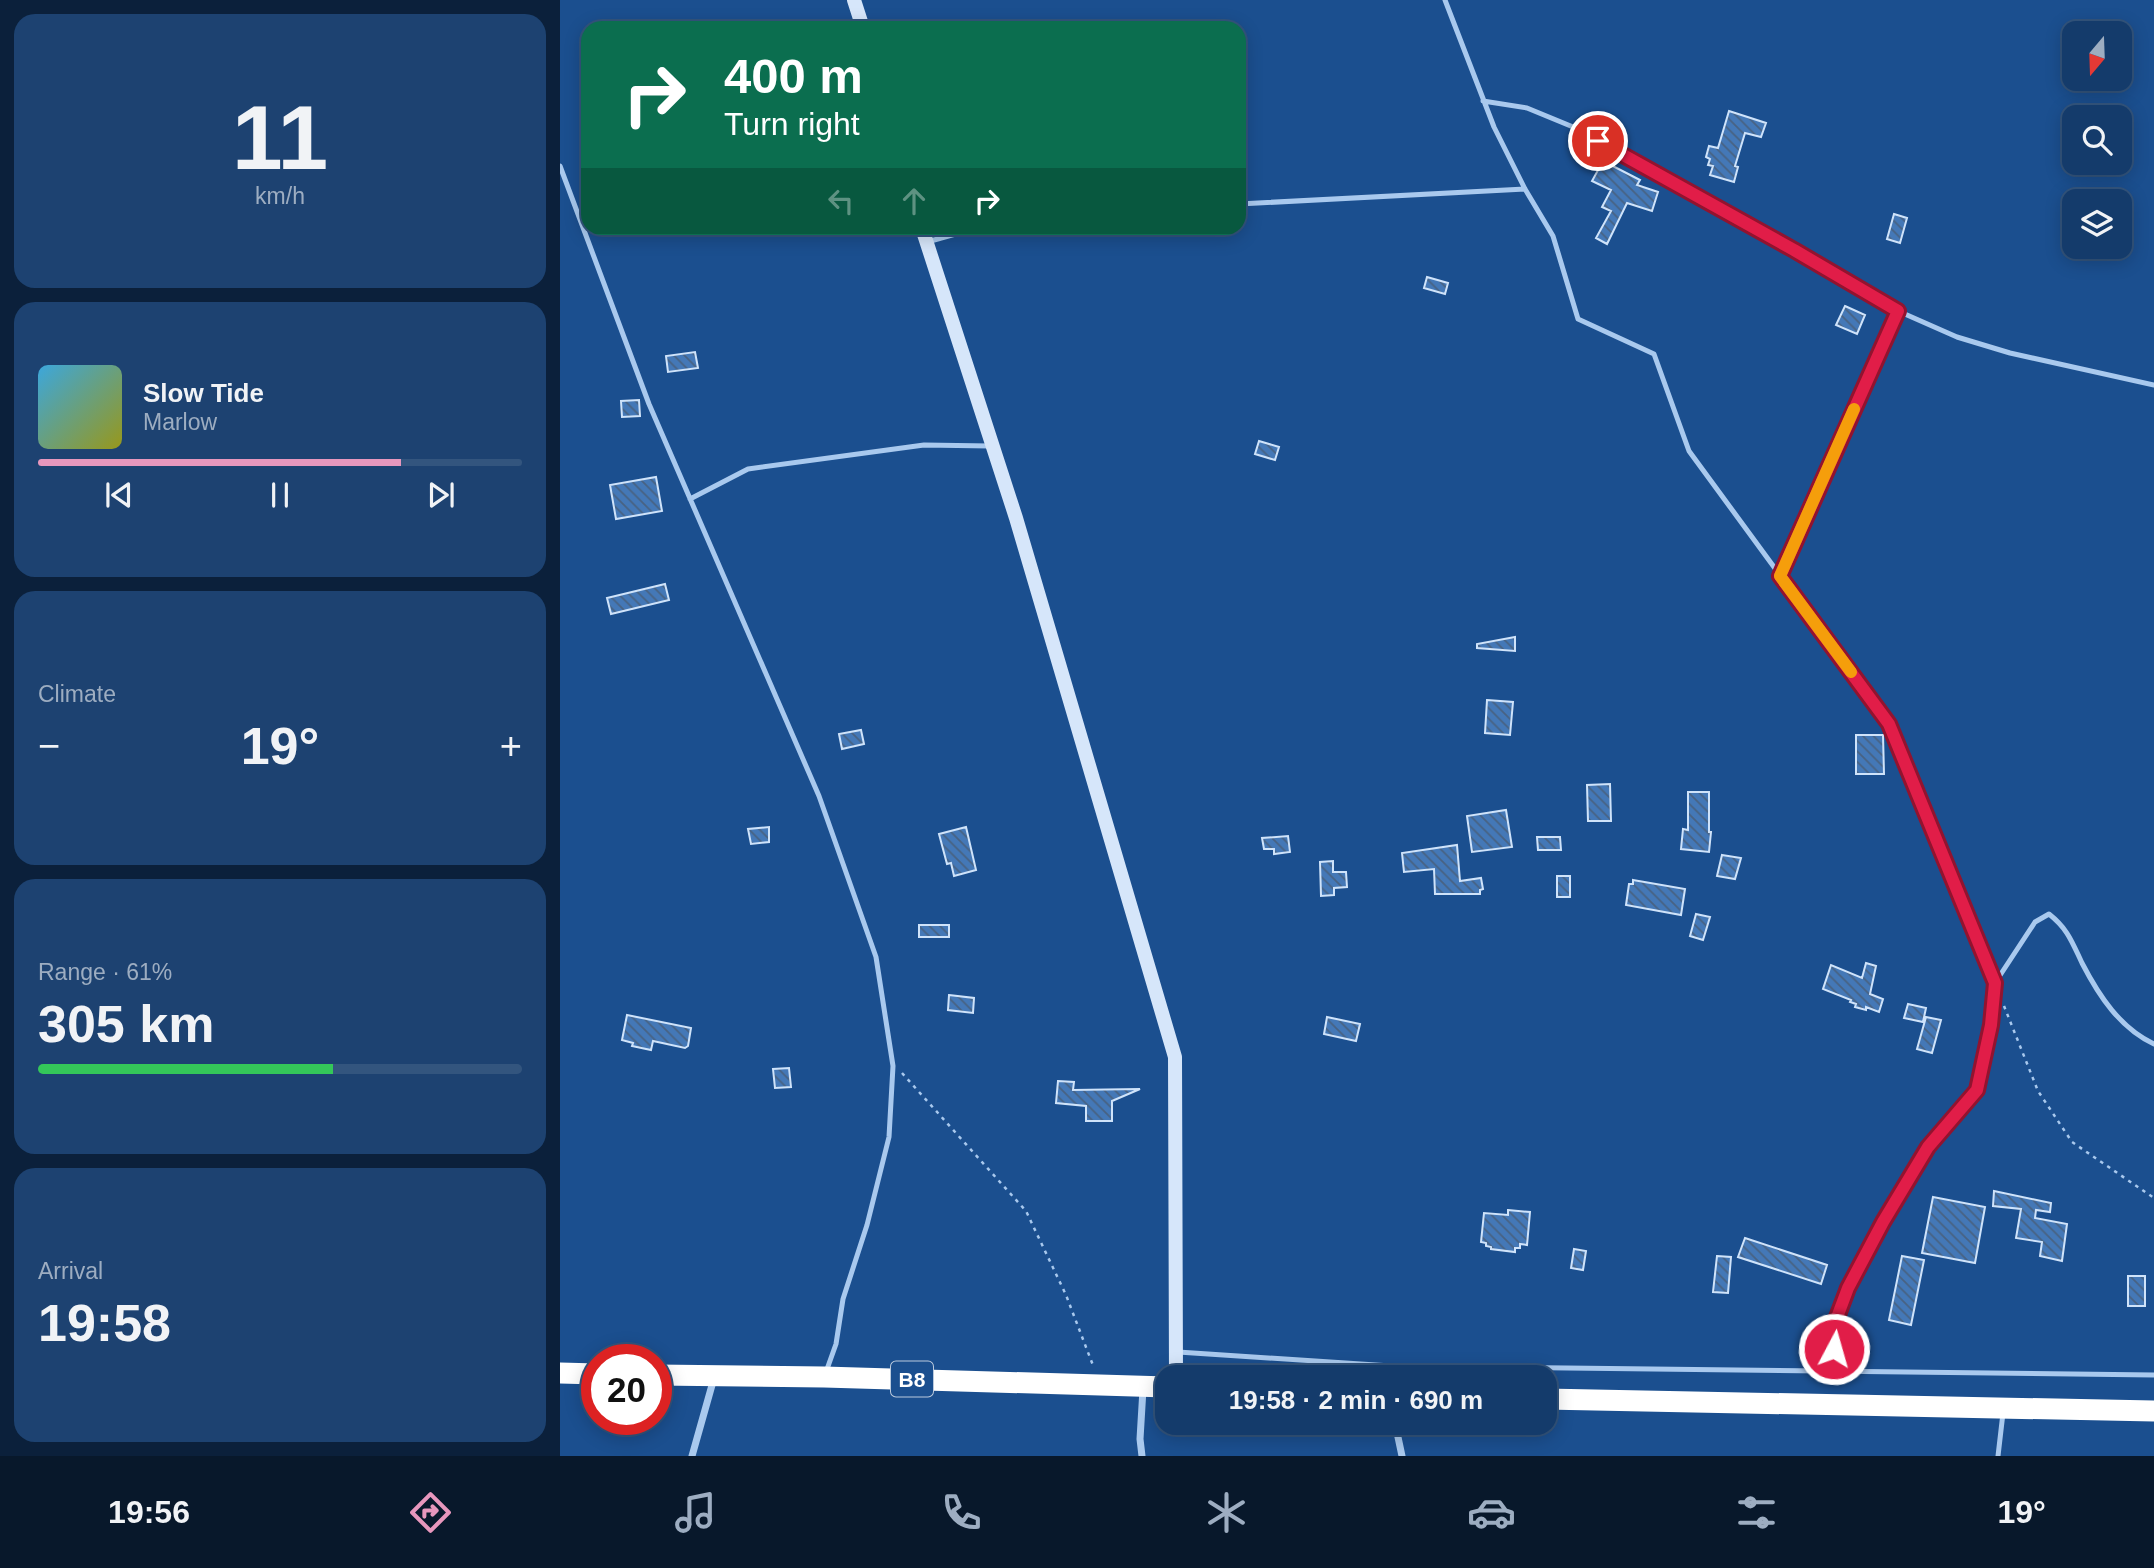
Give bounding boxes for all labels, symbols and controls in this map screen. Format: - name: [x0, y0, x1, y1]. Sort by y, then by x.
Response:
- north arrow: [2062, 21, 2132, 91]
- map controls: [2062, 21, 2132, 259]
- icon: right: [609, 49, 700, 140]
- text: 400 m: [724, 49, 863, 103]
- text: 11: [232, 87, 328, 188]
- button: search: [2062, 105, 2132, 175]
- text: Turn right: [724, 106, 860, 142]
- pin: [1568, 111, 1628, 171]
- icon: arrive: [1579, 122, 1617, 160]
- icon: left: [822, 182, 860, 220]
- icon: ahead: [895, 182, 933, 220]
- icon: right: [968, 182, 1006, 220]
- text: km/h: [255, 183, 305, 209]
- button: layers: [2062, 189, 2132, 259]
- text: Slow Tide: [143, 378, 264, 408]
- text: Marlow: [143, 409, 217, 435]
- icon: previous: [100, 476, 138, 514]
- icon: pause: [261, 476, 299, 514]
- icon: next: [422, 476, 460, 514]
- text: Climate: [38, 681, 116, 707]
- text: 19°: [241, 717, 319, 775]
- text: −: [38, 725, 60, 767]
- text: +: [500, 725, 522, 767]
- text: Range · 61%: [38, 959, 172, 985]
- text: 305 km: [38, 995, 214, 1053]
- text: Arrival: [38, 1258, 103, 1284]
- text: 19:58: [38, 1294, 171, 1352]
- position arrow: [1797, 1312, 1871, 1386]
- speed limit sign: 20: [581, 1344, 672, 1435]
- road number: B8: [891, 1362, 933, 1396]
- text: 19:58 · 2 min · 690 m: [1229, 1385, 1483, 1415]
- icon: directions: [406, 1488, 455, 1537]
- icon: music: [671, 1488, 720, 1537]
- icon: phone: [937, 1488, 986, 1537]
- icon: climate: [1202, 1488, 1251, 1537]
- icon: car: [1467, 1488, 1516, 1537]
- icon: filters: [1732, 1488, 1781, 1537]
- text: 19:56: [108, 1494, 190, 1530]
- text: 19°: [1997, 1494, 2046, 1530]

